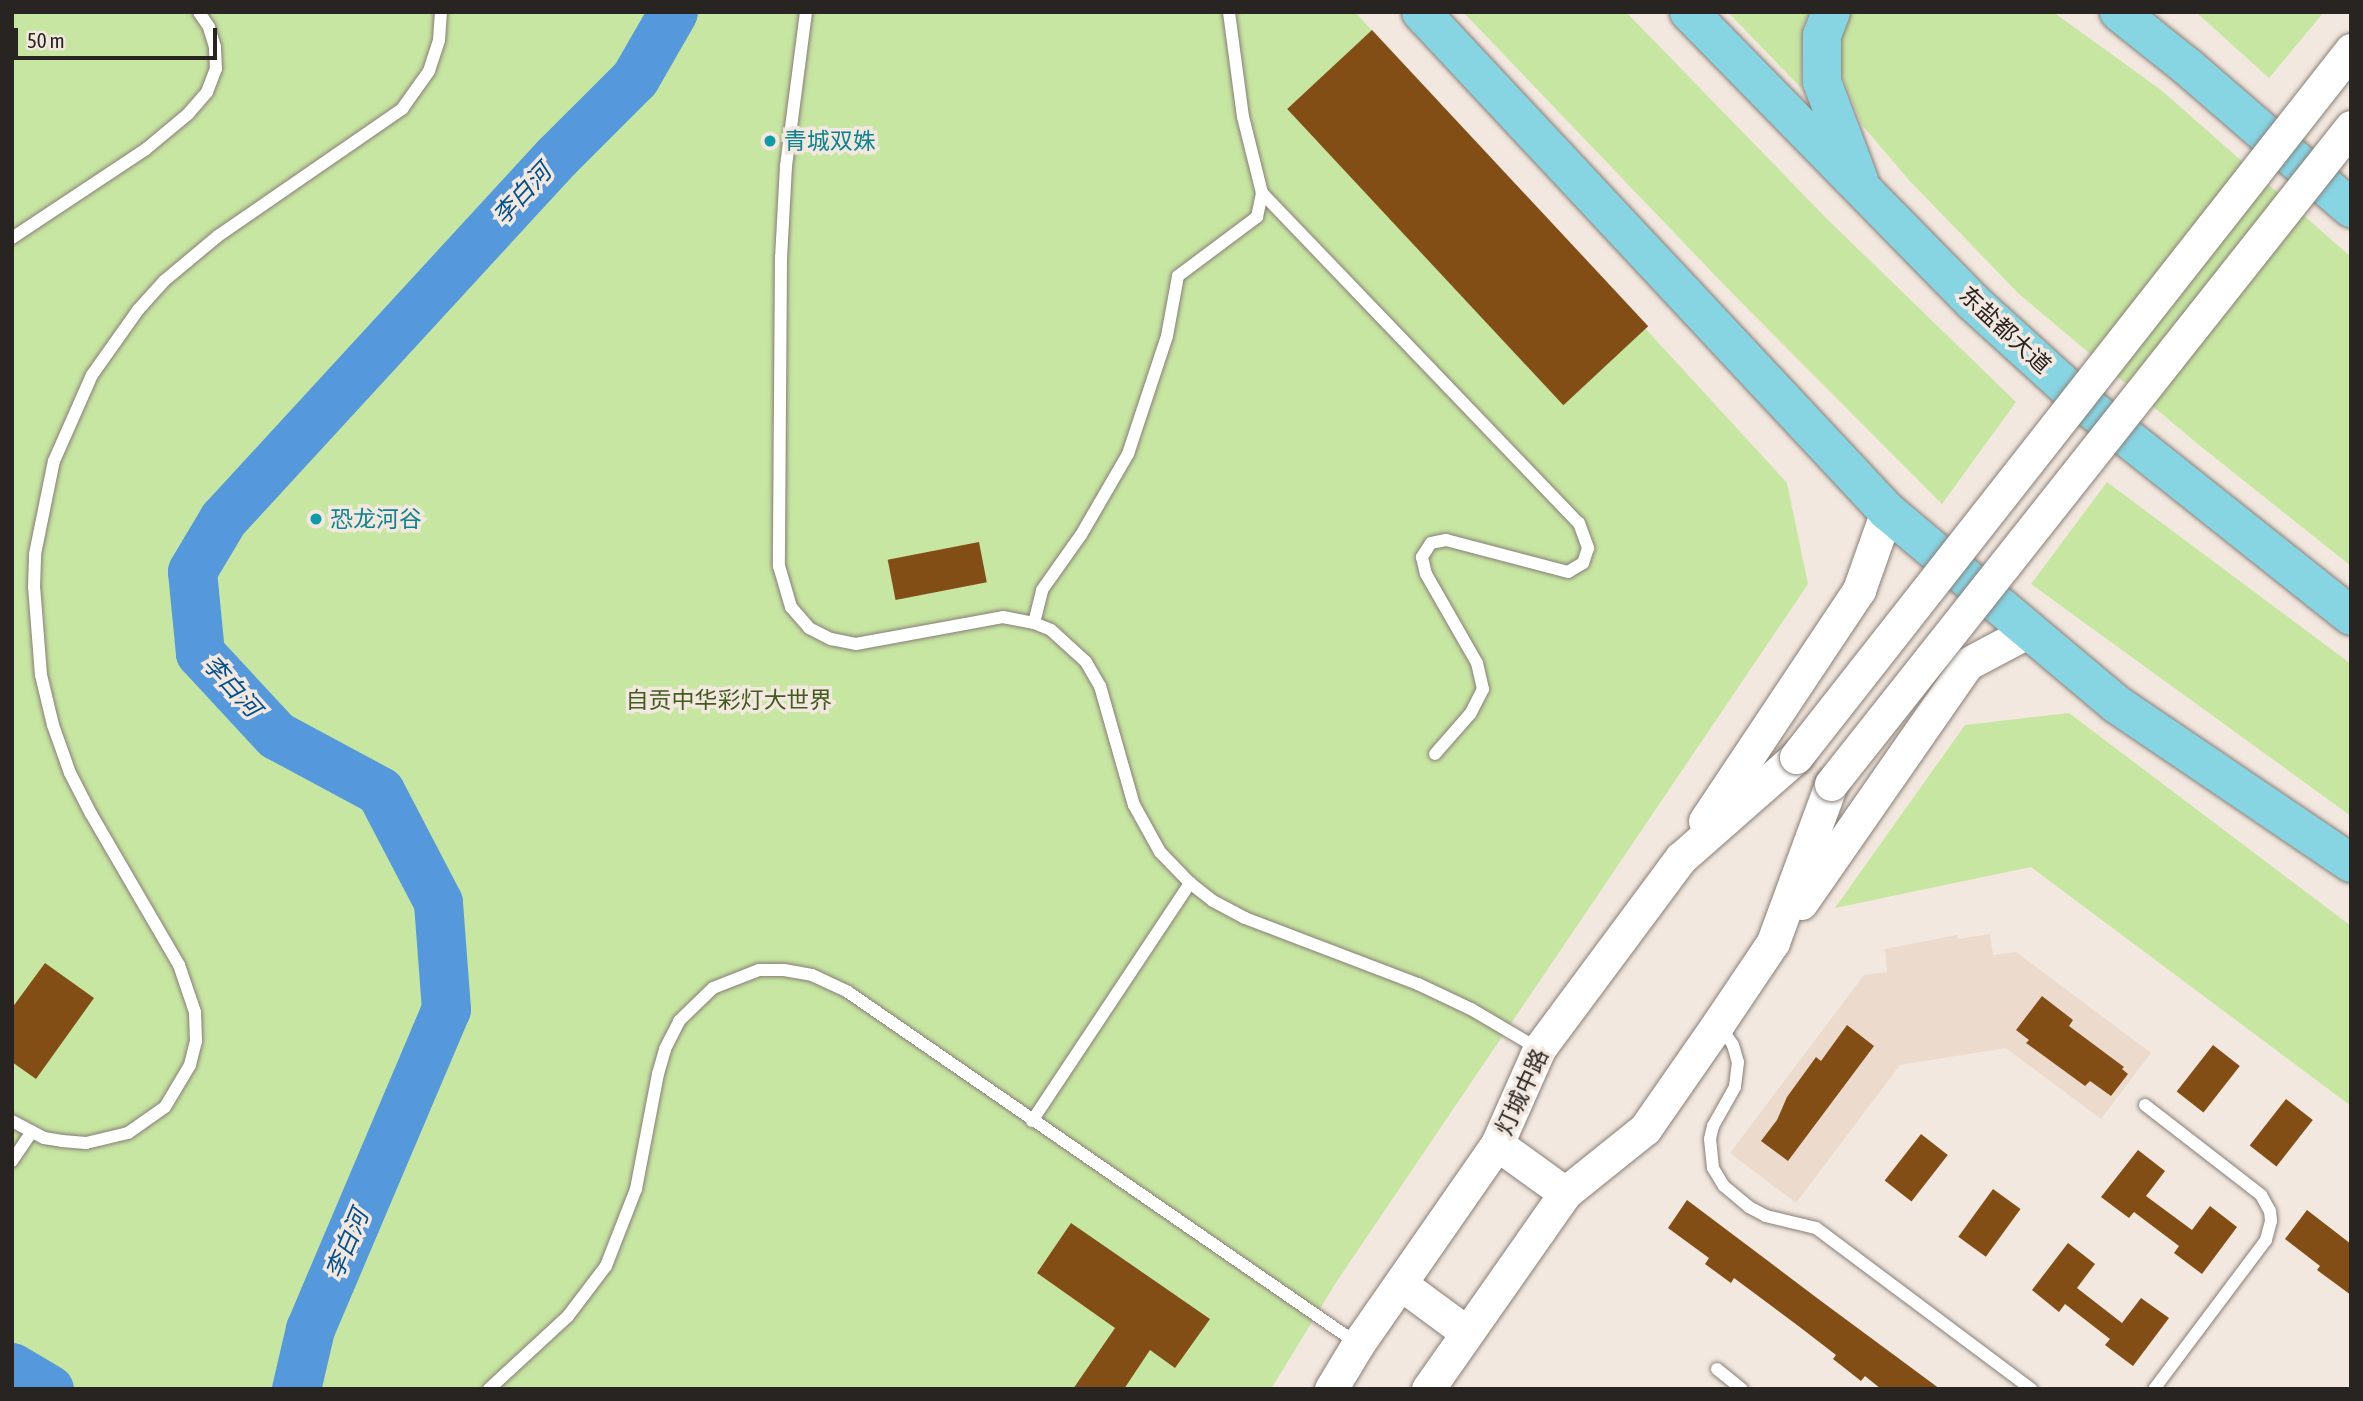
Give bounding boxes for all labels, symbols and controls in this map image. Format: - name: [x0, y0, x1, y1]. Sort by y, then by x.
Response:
- scale bar: [18, 14, 220, 58]
- text: 50 m: [27, 28, 65, 52]
- place label: 青城双姝: [784, 127, 876, 155]
- marker: 青城双姝: [762, 133, 778, 149]
- water label: 李白河: [487, 158, 557, 230]
- street label: 东盐都大道: [1954, 281, 2056, 379]
- place label: 恐龙河谷: [330, 505, 422, 533]
- marker: 恐龙河谷: [308, 511, 324, 527]
- water label: 李白河: [197, 650, 267, 722]
- park label: 自贡中华彩灯大世界: [626, 686, 832, 714]
- street label: 灯城中路: [1490, 1044, 1554, 1140]
- water label: 李白河: [320, 1205, 374, 1283]

